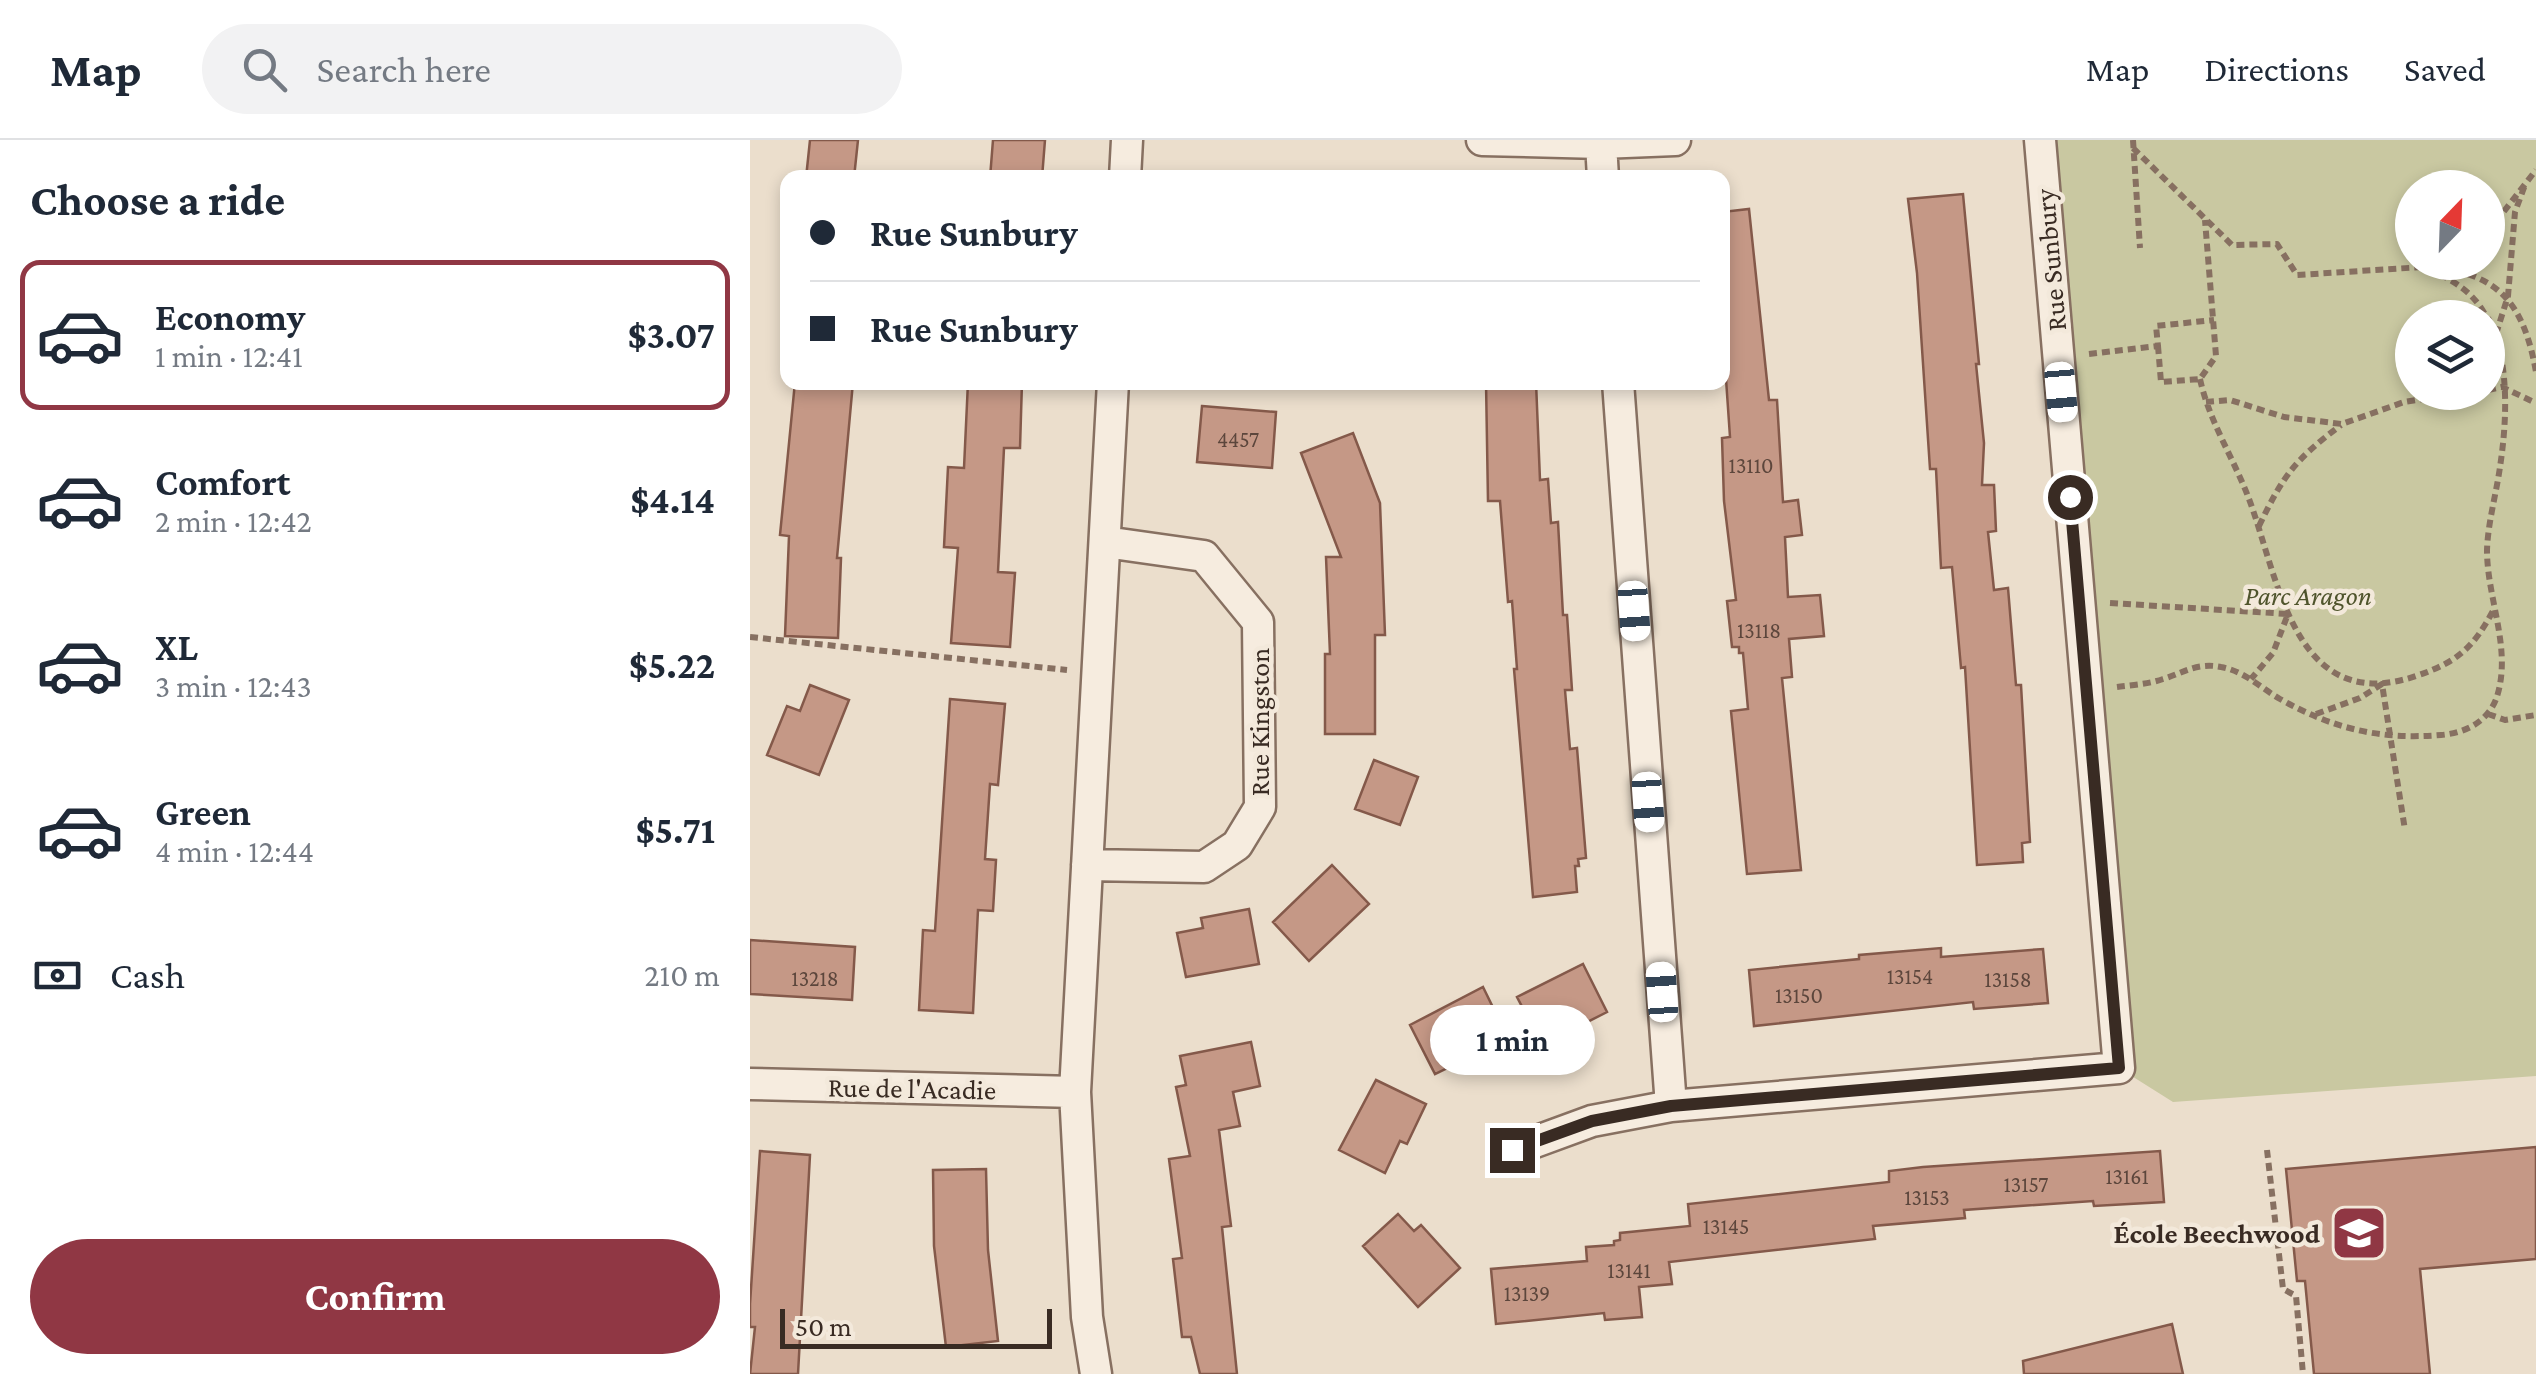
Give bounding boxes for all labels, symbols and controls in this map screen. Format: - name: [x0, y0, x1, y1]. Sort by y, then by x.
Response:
- search box: [202, 24, 902, 114]
- icon: search: [237, 42, 292, 97]
- text: Map: [50, 43, 142, 96]
- text: Search here: [317, 48, 491, 90]
- text: Map: [2086, 50, 2149, 89]
- text: Directions: [2204, 50, 2349, 89]
- text: Saved: [2404, 50, 2486, 89]
- north arrow: [2395, 170, 2505, 280]
- map controls: [2395, 170, 2505, 410]
- text: Choose a ride: [30, 175, 285, 225]
- street label: Rue Sunbury: [2029, 186, 2072, 332]
- text: Rue Sunbury: [870, 212, 1078, 254]
- icon: car: [35, 290, 125, 380]
- text: Economy: [155, 296, 305, 338]
- button: layers: [2395, 300, 2505, 410]
- text: Rue Sunbury: [870, 308, 1078, 350]
- text: $3.07: [627, 314, 715, 356]
- text: 1 min · 12:41: [155, 338, 303, 374]
- car: [2043, 361, 2079, 423]
- house number: 4457: [1217, 427, 1259, 452]
- house number: 13110: [1729, 453, 1773, 478]
- icon: car: [35, 455, 125, 545]
- text: Comfort: [155, 461, 291, 503]
- route start: [2048, 475, 2093, 520]
- text: $4.14: [630, 479, 715, 521]
- text: 2 min · 12:42: [155, 503, 312, 539]
- car: [1617, 580, 1651, 642]
- park label: Parc Aragon: [2244, 580, 2372, 611]
- house number: 13118: [1737, 618, 1781, 643]
- icon: car: [35, 620, 125, 710]
- text: XL: [155, 626, 198, 668]
- text: $5.22: [629, 644, 715, 686]
- street label: Rue Kingston: [1244, 648, 1275, 796]
- text: 3 min · 12:43: [155, 668, 312, 704]
- car: [1631, 771, 1665, 833]
- icon: car: [35, 785, 125, 875]
- text: Green: [155, 791, 251, 833]
- text: $5.71: [635, 809, 715, 851]
- text: 4 min · 12:44: [155, 833, 314, 869]
- icon: cash: [30, 948, 85, 1003]
- text: Cash: [110, 954, 185, 996]
- text: 210 m: [644, 957, 720, 993]
- car: [1645, 961, 1679, 1023]
- house number: 13154: [1887, 964, 1933, 989]
- house number: 13218: [791, 966, 839, 991]
- house number: 13158: [1984, 967, 2032, 992]
- house number: 13150: [1775, 983, 1823, 1008]
- callout: 1 min: [1430, 1005, 1594, 1075]
- text: 1 min: [1476, 1022, 1549, 1058]
- street label: Rue de l'Acadie: [828, 1072, 996, 1105]
- route end: [1490, 1128, 1535, 1173]
- house number: 13161: [2105, 1164, 2149, 1189]
- house number: 13157: [2004, 1172, 2048, 1197]
- house number: 13153: [1904, 1185, 1950, 1210]
- school or university icon: École Beechwood: [2329, 1203, 2389, 1263]
- house number: 13145: [1703, 1214, 1749, 1239]
- place label: École Beechwood: [2113, 1218, 2321, 1249]
- button: Confirm: [30, 1239, 720, 1354]
- house number: 13141: [1607, 1258, 1651, 1283]
- house number: 13139: [1504, 1281, 1550, 1306]
- scale bar: [780, 1304, 1052, 1348]
- text: 50 m: [795, 1311, 852, 1342]

